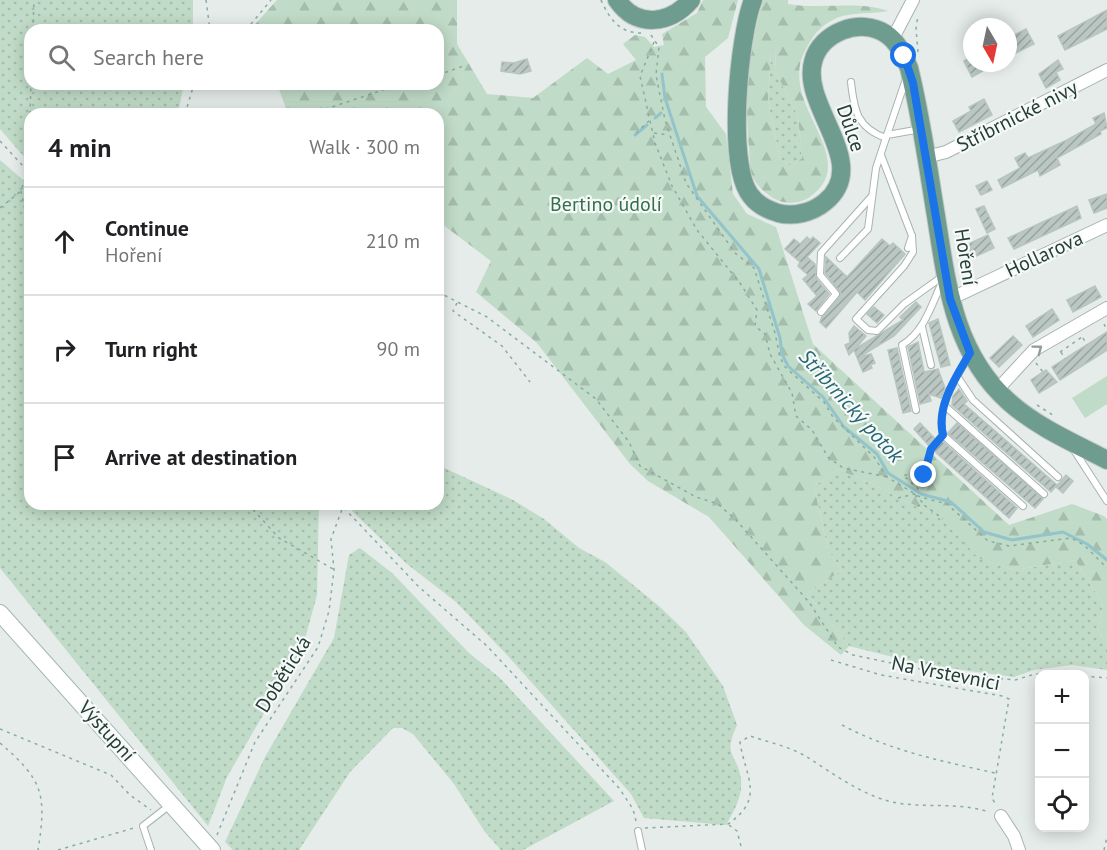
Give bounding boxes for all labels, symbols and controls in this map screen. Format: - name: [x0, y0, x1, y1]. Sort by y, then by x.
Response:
- north arrow: [963, 18, 1017, 72]
- search box: [24, 24, 444, 90]
- icon: search: [45, 41, 78, 74]
- route start: [890, 42, 916, 68]
- text: Search here: [93, 43, 204, 71]
- street label: Stříbrnické nivy: [952, 74, 1083, 158]
- street label: Důlce: [831, 101, 871, 155]
- text: 4 min: [48, 131, 111, 164]
- text: Walk · 300 m: [309, 134, 420, 160]
- park label: Bertino údolí: [550, 191, 662, 217]
- text: Continue: [105, 214, 189, 242]
- icon: ahead: [48, 225, 81, 258]
- street label: Hollarova: [1001, 225, 1087, 283]
- street label: Hoření: [949, 227, 983, 287]
- text: 210 m: [366, 228, 420, 254]
- text: Hoření: [105, 242, 162, 268]
- icon: right: [48, 333, 81, 366]
- text: Turn right: [105, 335, 197, 363]
- text: 90 m: [377, 336, 420, 362]
- water label: Stříbrnický potok: [793, 343, 911, 469]
- one-way arrow: [1032, 345, 1043, 356]
- icon: arrive: [48, 441, 81, 474]
- text: Arrive at destination: [105, 443, 297, 471]
- route end: [910, 461, 936, 487]
- street label: Dobětická: [249, 631, 317, 717]
- street label: Na Vrstevnici: [889, 650, 1003, 696]
- map controls: [1035, 670, 1089, 832]
- button: +: [1035, 670, 1089, 724]
- street label: Výstupní: [72, 694, 141, 767]
- button: −: [1035, 724, 1089, 778]
- button: locate: [1035, 778, 1089, 832]

